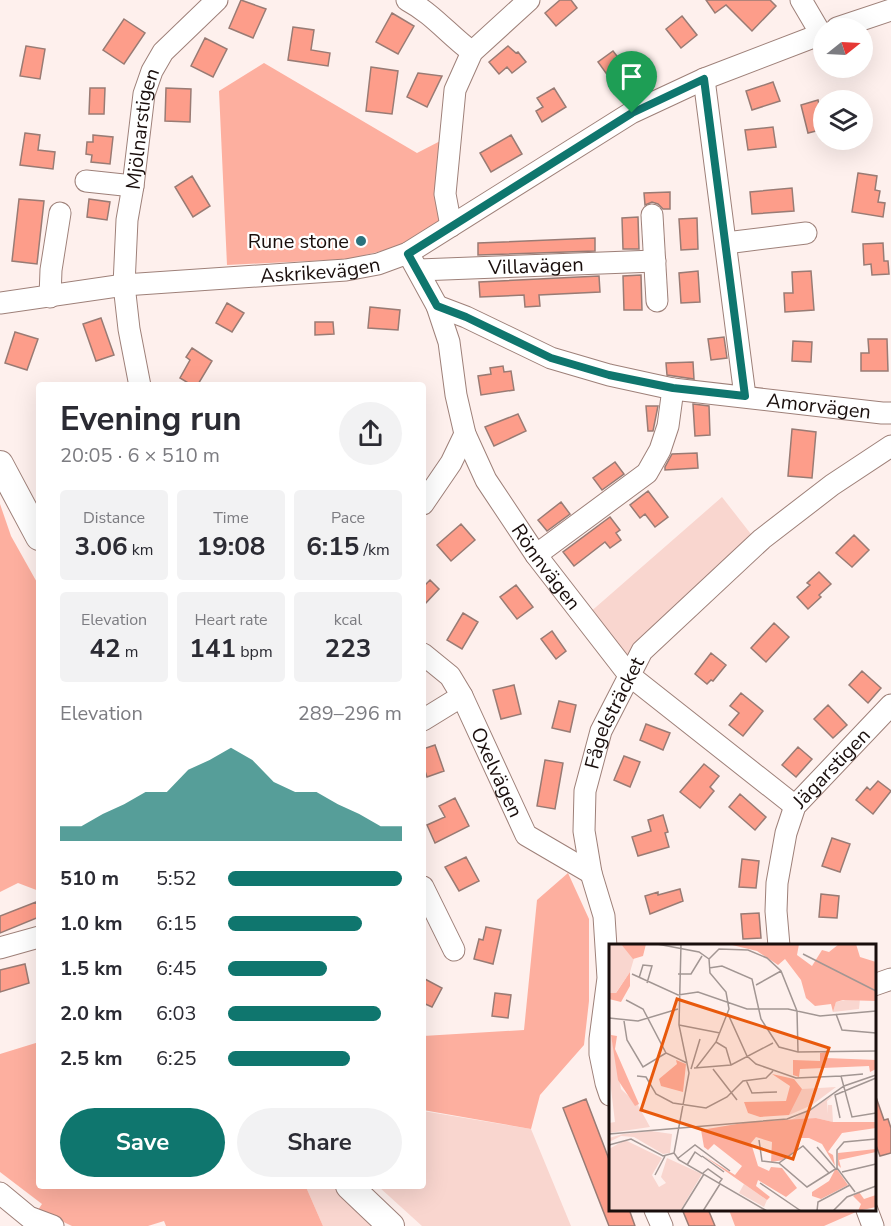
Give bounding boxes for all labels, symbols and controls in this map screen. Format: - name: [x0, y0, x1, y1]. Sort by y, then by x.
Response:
- north arrow: [813, 18, 873, 78]
- map controls: [813, 18, 873, 150]
- pin: [606, 51, 657, 113]
- icon: arrive: [615, 60, 648, 93]
- street label: Mjölnarstigen: [120, 64, 166, 191]
- button: layers: [813, 90, 873, 150]
- place label: Rune stone: [248, 228, 349, 255]
- marker: Rune stone: [354, 234, 368, 248]
- street label: Askrikevägen: [259, 251, 382, 290]
- street label: Villavägen: [487, 251, 584, 281]
- street label: Amorvägen: [765, 387, 872, 426]
- text: Evening run: [60, 397, 242, 442]
- button: share: [339, 402, 402, 465]
- text: 20:05 · 6 × 510 m: [60, 442, 220, 469]
- text: Distance: [83, 507, 145, 529]
- text: Time: [213, 507, 249, 529]
- text: Pace: [331, 507, 365, 529]
- street label: Rönnvägen: [505, 518, 587, 616]
- text: 3.06: [74, 529, 128, 564]
- text: 19:08: [197, 529, 265, 564]
- text: 6:15: [306, 529, 359, 564]
- text: km: [128, 539, 154, 561]
- text: /km: [359, 539, 390, 561]
- text: Elevation: [81, 609, 147, 631]
- text: Heart rate: [194, 609, 268, 631]
- text: kcal: [334, 609, 362, 631]
- text: 42: [89, 631, 121, 666]
- text: 141: [189, 631, 236, 666]
- text: 223: [325, 631, 371, 666]
- text: m: [121, 641, 139, 663]
- text: bpm: [236, 641, 273, 663]
- street label: Fågelsträcket: [578, 652, 651, 772]
- text: Elevation: [60, 700, 143, 727]
- text: 289–296 m: [298, 700, 402, 727]
- street label: Jägarstigen: [786, 722, 876, 815]
- street label: Oxelvägen: [464, 723, 529, 822]
- text: 510 m: [60, 865, 119, 892]
- text: 5:52: [156, 865, 197, 892]
- text: 1.0 km: [60, 910, 123, 937]
- text: 6:15: [156, 910, 197, 937]
- inset map: [609, 944, 876, 1211]
- text: 1.5 km: [60, 955, 123, 982]
- text: 6:45: [156, 955, 197, 982]
- text: 2.0 km: [60, 1000, 123, 1027]
- text: 6:03: [156, 1000, 197, 1027]
- text: 2.5 km: [60, 1045, 123, 1072]
- text: 6:25: [156, 1045, 197, 1072]
- button: Save: [60, 1108, 225, 1177]
- button: Share: [237, 1108, 402, 1177]

